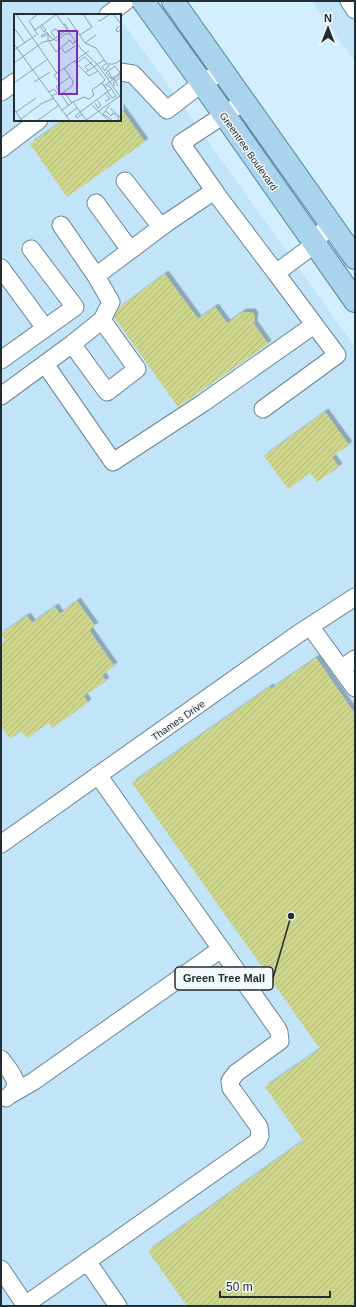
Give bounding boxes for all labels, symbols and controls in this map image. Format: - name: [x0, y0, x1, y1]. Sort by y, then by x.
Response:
- north arrow: [308, 8, 348, 48]
- text: N: [324, 12, 332, 24]
- inset map: [14, 14, 121, 121]
- street label: Greentree Boulevard: [217, 110, 280, 192]
- street label: Thames Drive: [150, 698, 207, 743]
- callout: Green Tree Mall: [175, 967, 273, 990]
- text: Green Tree Mall: [183, 972, 265, 984]
- scale bar: [220, 1273, 330, 1299]
- text: 50 m: [226, 1280, 253, 1294]

